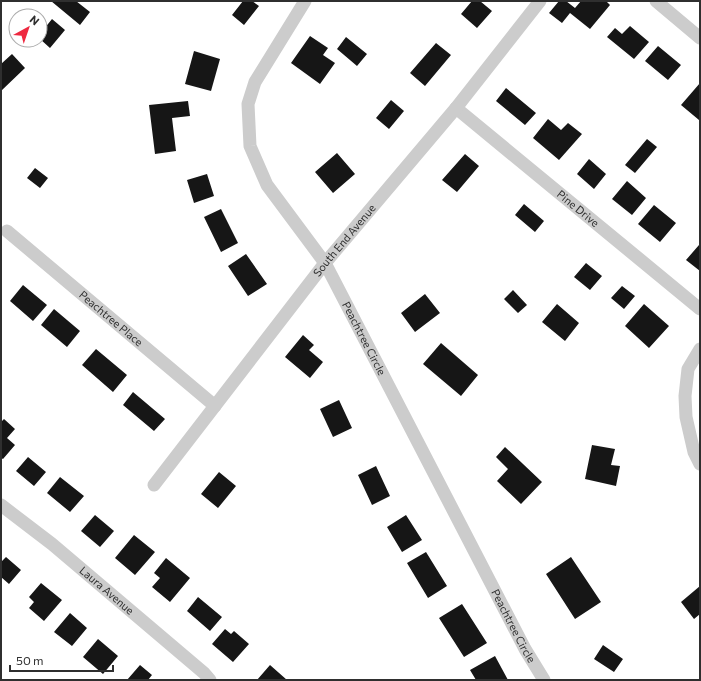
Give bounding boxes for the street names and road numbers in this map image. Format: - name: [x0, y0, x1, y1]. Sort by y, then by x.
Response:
- street label: Pine Drive: [555, 187, 602, 229]
- street label: South End Avenue: [310, 201, 378, 279]
- street label: Peachtree Place: [77, 288, 146, 349]
- street label: Peachtree Circle: [340, 299, 389, 377]
- street label: Laura Avenue: [77, 563, 137, 617]
- street label: Peachtree Circle: [489, 587, 539, 665]

